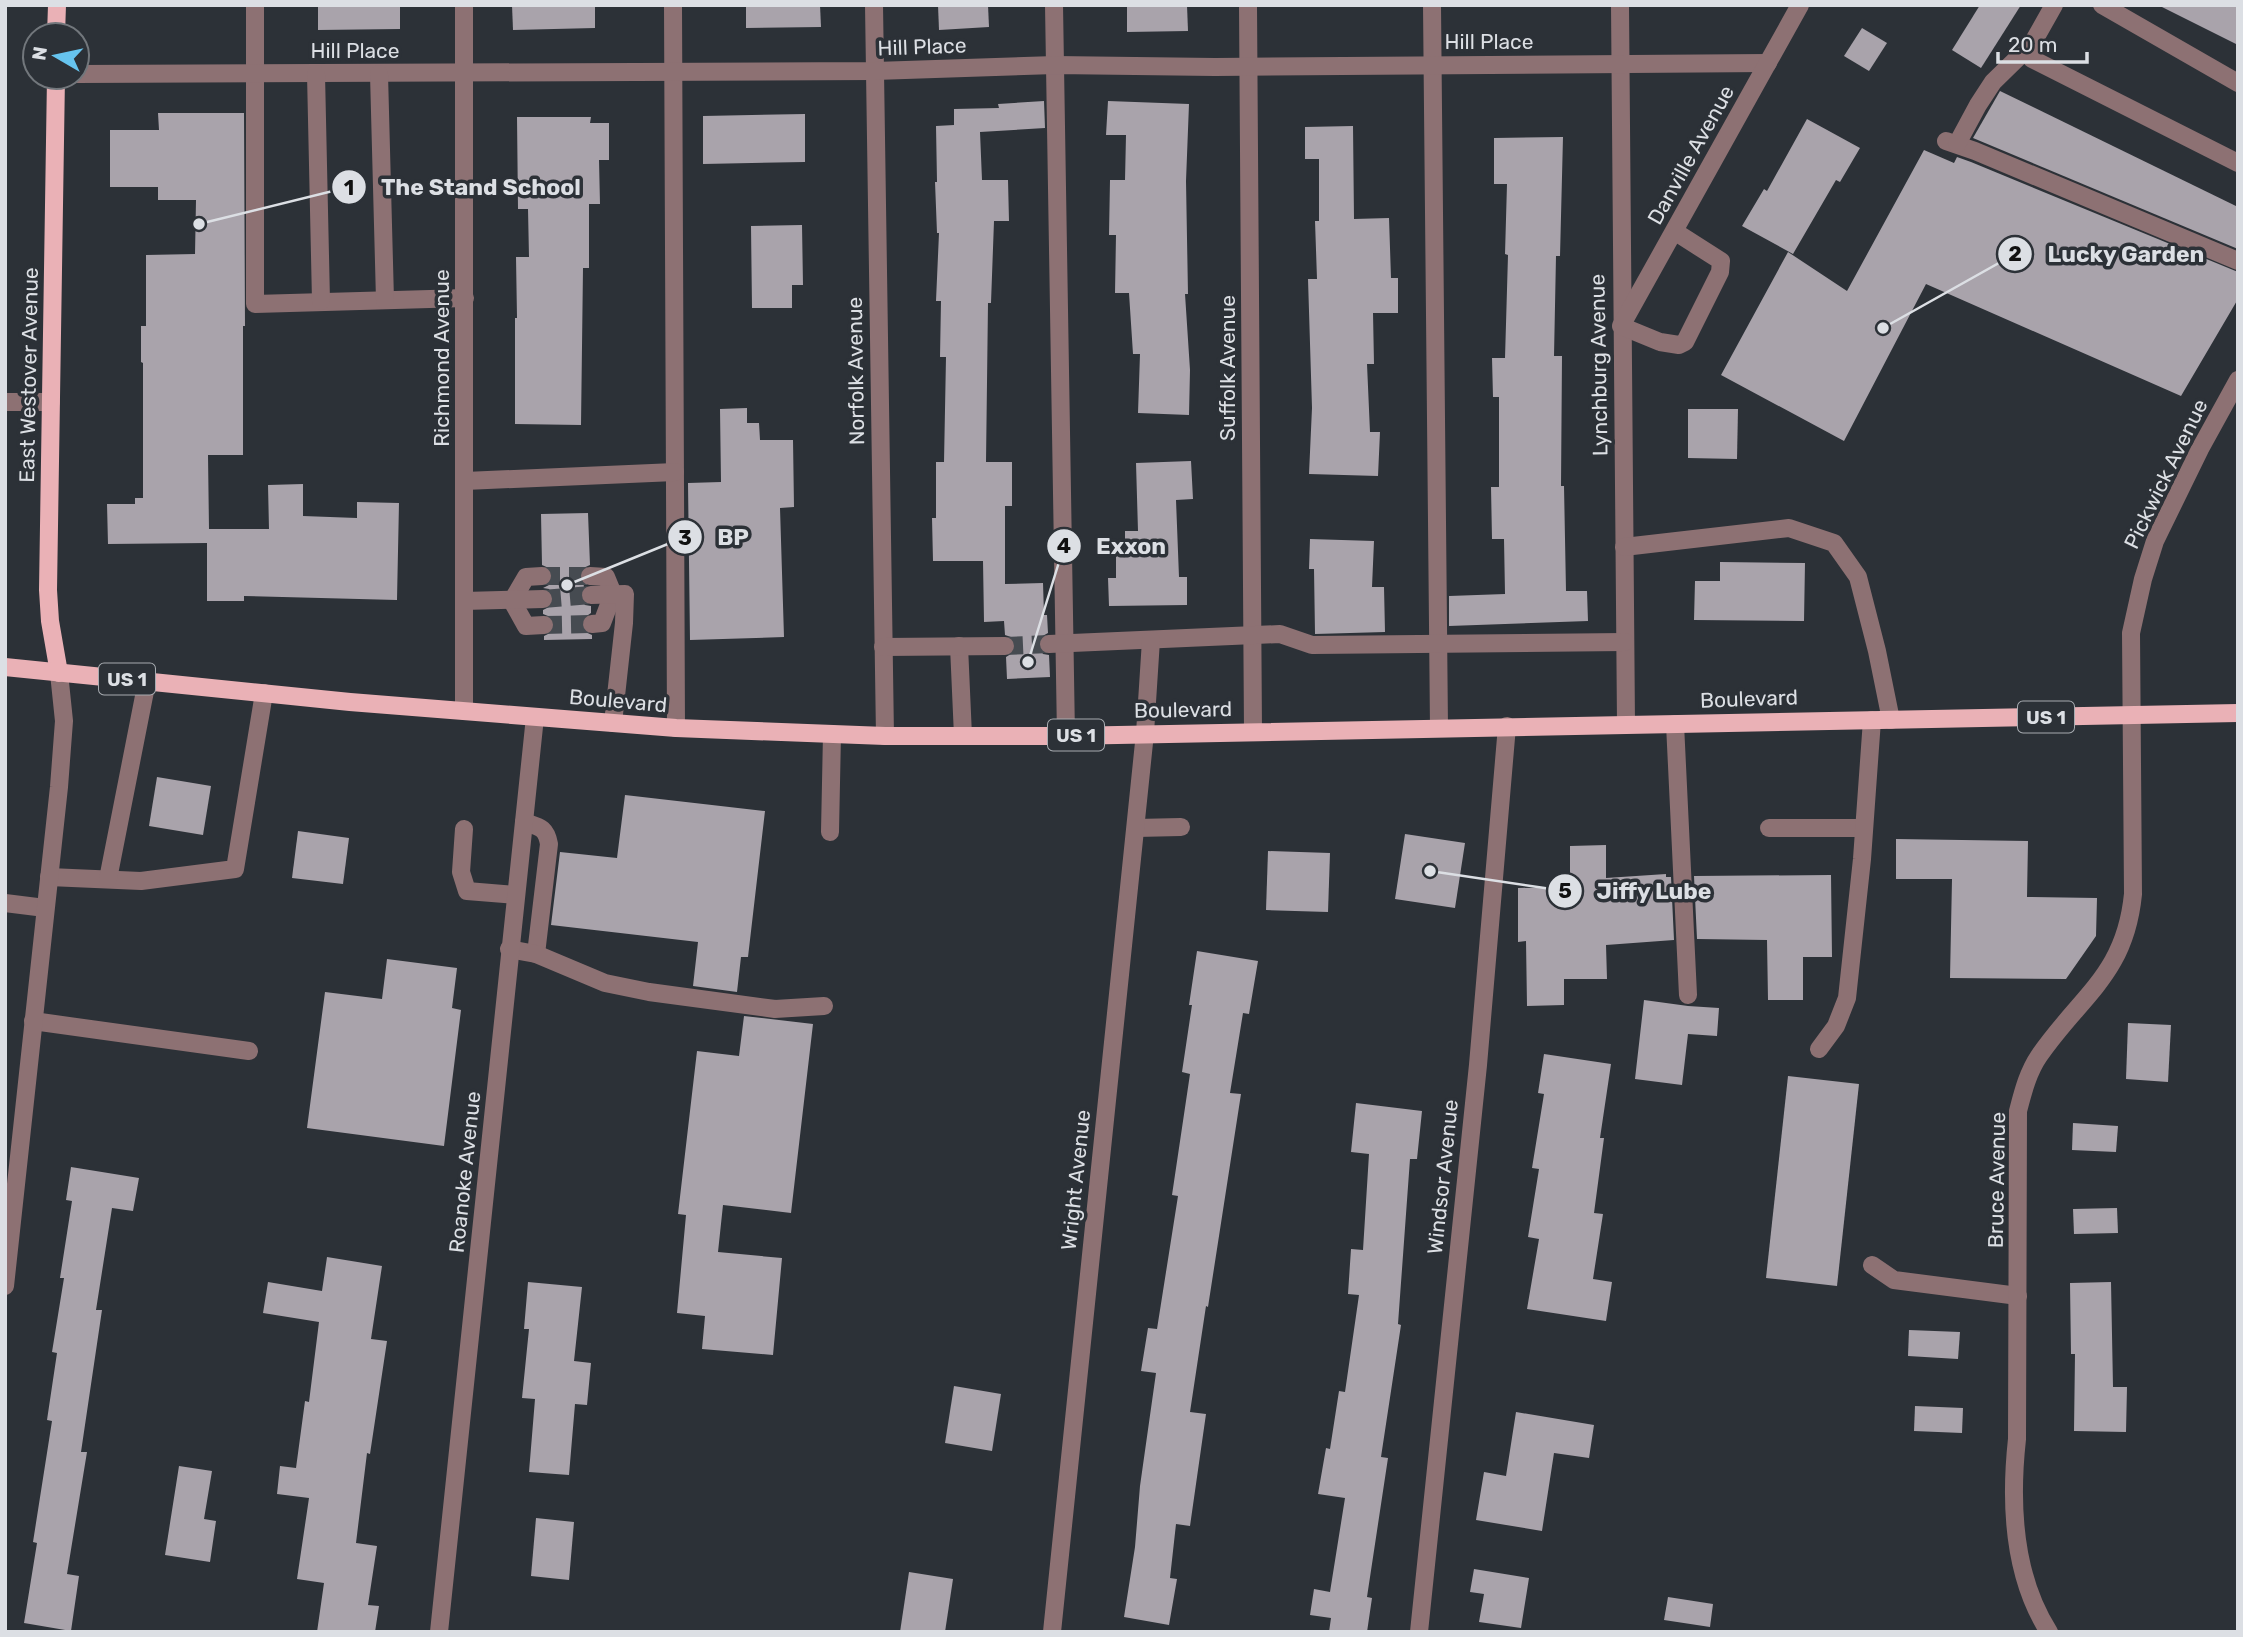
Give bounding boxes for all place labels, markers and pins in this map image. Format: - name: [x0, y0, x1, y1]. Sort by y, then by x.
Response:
- callout: The Stand School: [332, 165, 595, 209]
- callout: Lucky Garden: [1998, 232, 2218, 276]
- callout: BP: [668, 515, 763, 559]
- callout: Exxon: [1047, 524, 1180, 568]
- callout: Jiffy Lube: [1548, 869, 1726, 913]

